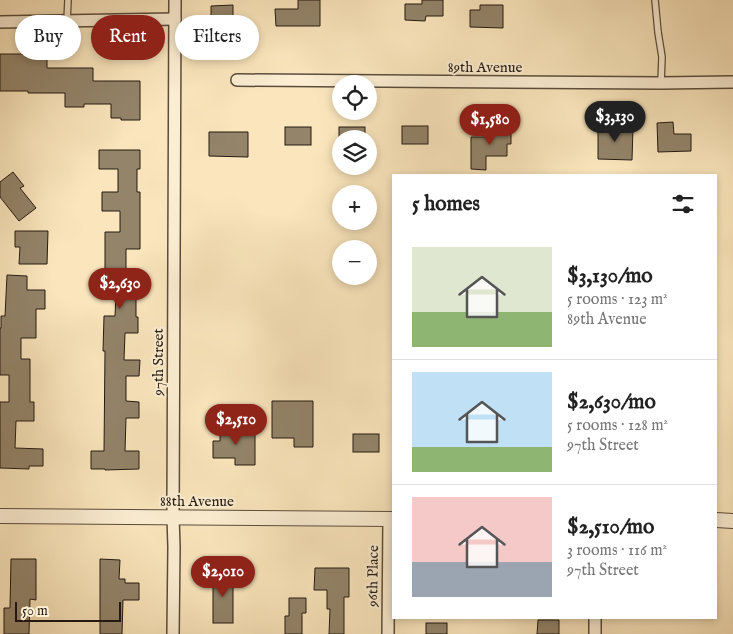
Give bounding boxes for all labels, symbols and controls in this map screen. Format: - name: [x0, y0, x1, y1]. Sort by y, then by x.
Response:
- chip: Buy: [15, 15, 81, 60]
- chip: Rent: [91, 15, 165, 60]
- chip: Filters: [175, 15, 259, 60]
- street label: 89th Avenue: [448, 58, 522, 77]
- map controls: [332, 75, 377, 285]
- button: locate: [332, 75, 377, 120]
- pin: $3,130: [574, 100, 656, 143]
- pin: $1,580: [449, 104, 531, 146]
- text: $3,130: [596, 107, 634, 127]
- text: $1,580: [470, 110, 510, 130]
- button: layers: [332, 130, 377, 175]
- button: +: [332, 185, 377, 230]
- icon: filters: [669, 190, 697, 218]
- text: 5 homes: [412, 191, 480, 218]
- button: −: [332, 240, 377, 285]
- text: $3,130/mo: [567, 263, 653, 290]
- icon: home: [452, 267, 512, 327]
- pin: $2,630: [79, 268, 161, 310]
- text: $2,630: [99, 274, 141, 294]
- text: 5 rooms · 123 m²: [567, 290, 668, 310]
- text: 89th Avenue: [567, 310, 647, 330]
- street label: 97th Street: [149, 328, 168, 397]
- text: $2,630/mo: [567, 389, 656, 416]
- icon: home: [452, 392, 512, 452]
- pin: $2,510: [195, 404, 277, 446]
- text: $2,510: [216, 410, 256, 430]
- text: 5 rooms · 128 m²: [567, 416, 668, 436]
- text: 97th Street: [567, 436, 639, 456]
- street label: 88th Avenue: [160, 492, 234, 511]
- text: $2,510/mo: [567, 514, 654, 541]
- icon: home: [452, 517, 512, 577]
- text: 3 rooms · 116 m²: [567, 541, 667, 561]
- street label: 96th Place: [363, 545, 383, 608]
- pin: $2,010: [182, 556, 264, 598]
- text: 97th Street: [567, 561, 639, 581]
- text: $2,010: [202, 562, 244, 582]
- scale bar: [15, 599, 121, 622]
- text: 50 m: [22, 602, 48, 620]

